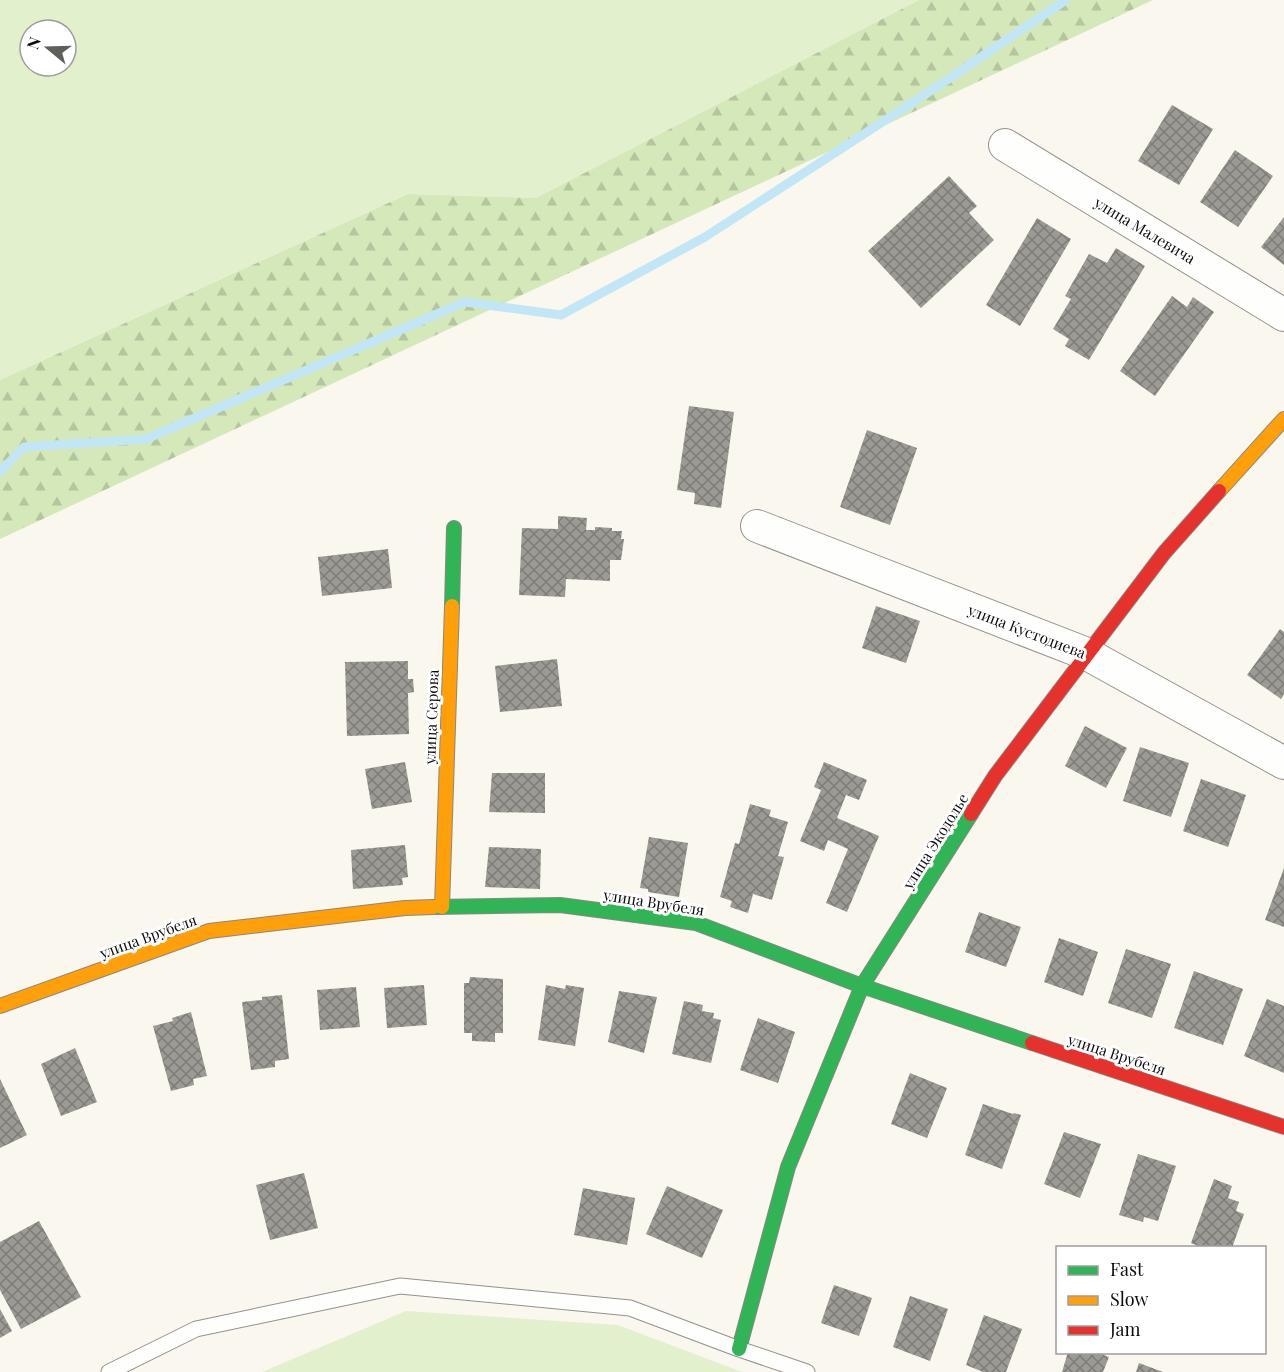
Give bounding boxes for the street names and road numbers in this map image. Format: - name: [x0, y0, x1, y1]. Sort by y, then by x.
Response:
- street label: улица Малевича: [1090, 191, 1200, 268]
- street label: улица Кустодиева: [964, 599, 1089, 663]
- street label: улица Серова: [419, 669, 443, 766]
- street label: улица Экодолье: [897, 789, 972, 893]
- street label: улица Врубеля: [601, 884, 706, 920]
- street label: улица Врубеля: [96, 909, 199, 963]
- street label: улица Врубеля: [1065, 1028, 1168, 1079]

